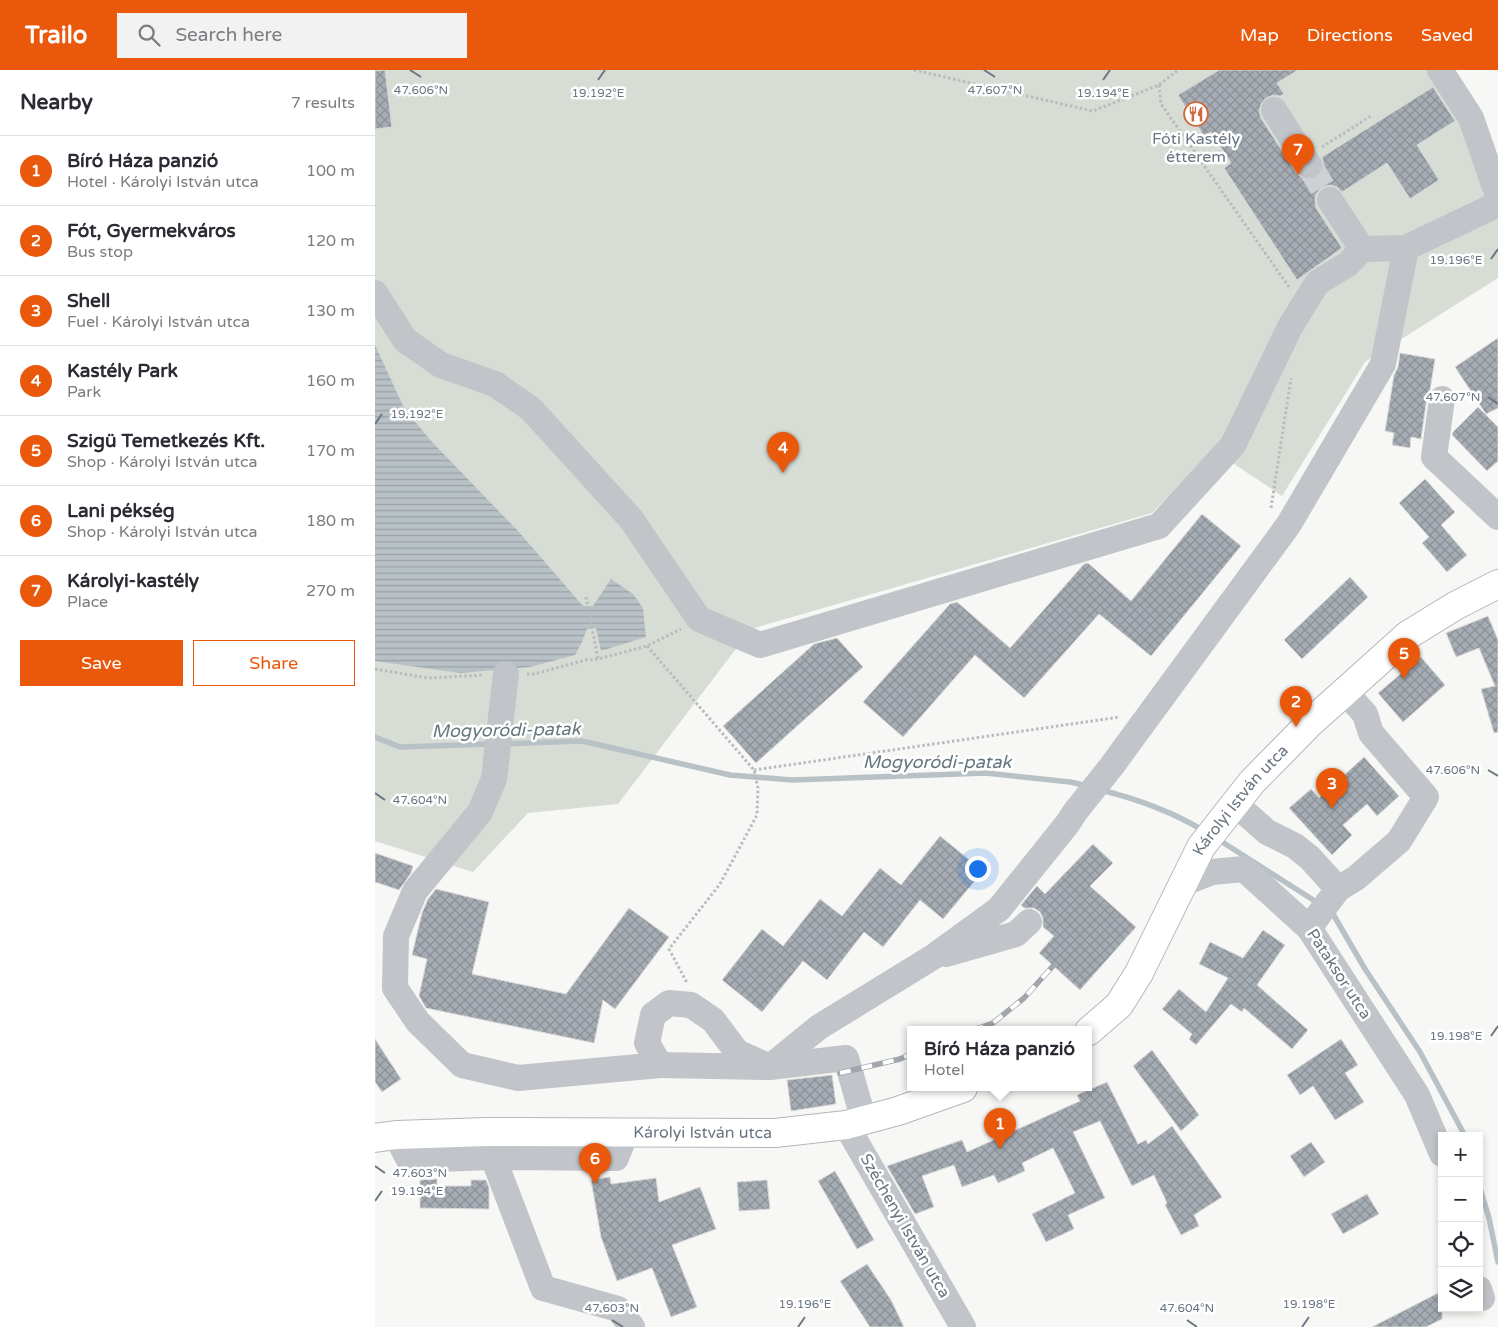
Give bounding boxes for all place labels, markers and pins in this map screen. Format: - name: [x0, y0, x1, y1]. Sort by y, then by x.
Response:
- restaurant icon: Fóti Kastély étterem: [1183, 101, 1209, 127]
- place label: Fóti Kastély étterem: [1152, 129, 1240, 167]
- pin: 7: [1282, 134, 1314, 175]
- pin: 4: [767, 432, 799, 473]
- pin: 5: [1388, 638, 1420, 679]
- pin: 2: [1280, 686, 1312, 727]
- pin: 3: [1316, 768, 1348, 809]
- pin: 1: [984, 1108, 1016, 1149]
- pin: 6: [579, 1143, 611, 1184]

